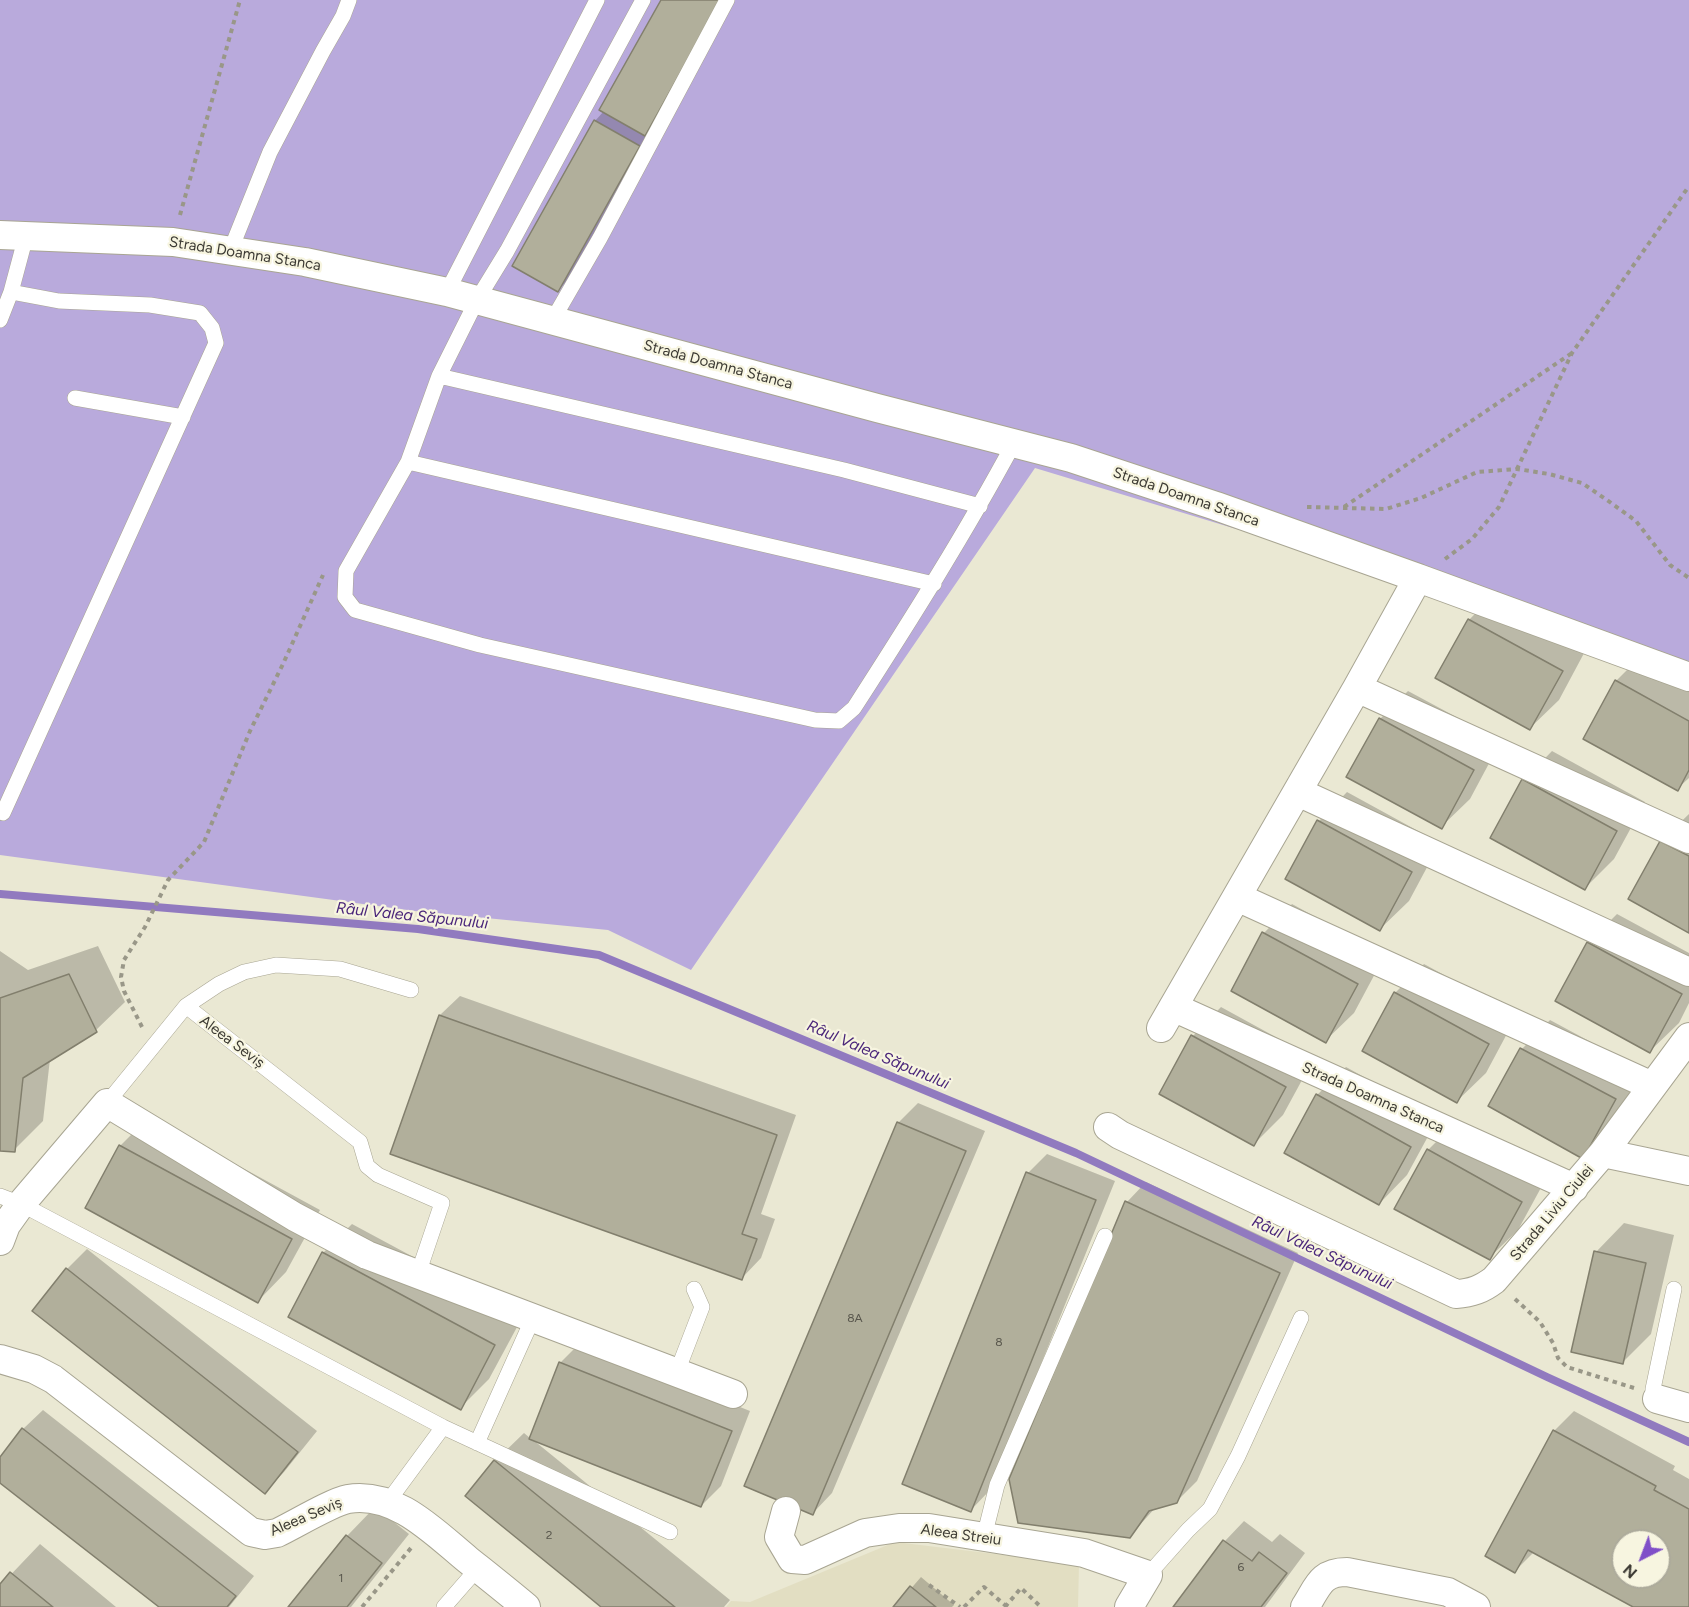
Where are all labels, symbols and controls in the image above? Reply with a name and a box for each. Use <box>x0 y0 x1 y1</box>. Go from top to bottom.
street label: Strada Doamna Stanca <box>168 233 322 275</box>
street label: Strada Doamna Stanca <box>642 336 794 394</box>
street label: Strada Doamna Stanca <box>1110 463 1262 531</box>
water label: Râul Valea Săpunului <box>335 898 489 934</box>
street label: Aleea Seviș <box>196 1012 268 1072</box>
water label: Râul Valea Săpunului <box>804 1016 952 1094</box>
street label: Strada Doamna Stanca <box>1299 1059 1447 1137</box>
street label: Strada Liviu Ciulei <box>1507 1161 1597 1265</box>
water label: Râul Valea Săpunului <box>1249 1212 1395 1294</box>
house number: 8A <box>847 1311 863 1325</box>
house number: 8 <box>995 1335 1003 1349</box>
street label: Aleea Seviș <box>267 1494 345 1540</box>
street label: Aleea Streiu <box>920 1520 1002 1550</box>
house number: 2 <box>546 1528 552 1542</box>
north arrow <box>1611 1529 1671 1589</box>
house number: 6 <box>1238 1560 1244 1574</box>
text: N <box>1619 1560 1641 1582</box>
house number: 1 <box>339 1571 343 1585</box>

